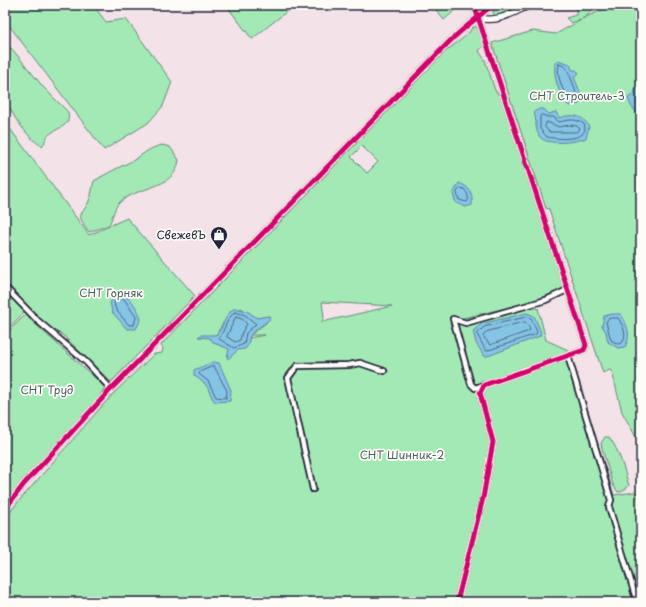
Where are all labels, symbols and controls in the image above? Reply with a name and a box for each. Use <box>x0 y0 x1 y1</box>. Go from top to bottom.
park label: СНТ Строитель-3 <box>529 87 625 104</box>
shop icon: СвежевЪ <box>209 225 229 250</box>
place label: СвежевЪ <box>156 226 206 243</box>
park label: СНТ Горняк <box>79 284 143 301</box>
park label: СНТ Труд <box>20 381 74 398</box>
park label: СНТ Шинник-2 <box>360 446 445 463</box>

